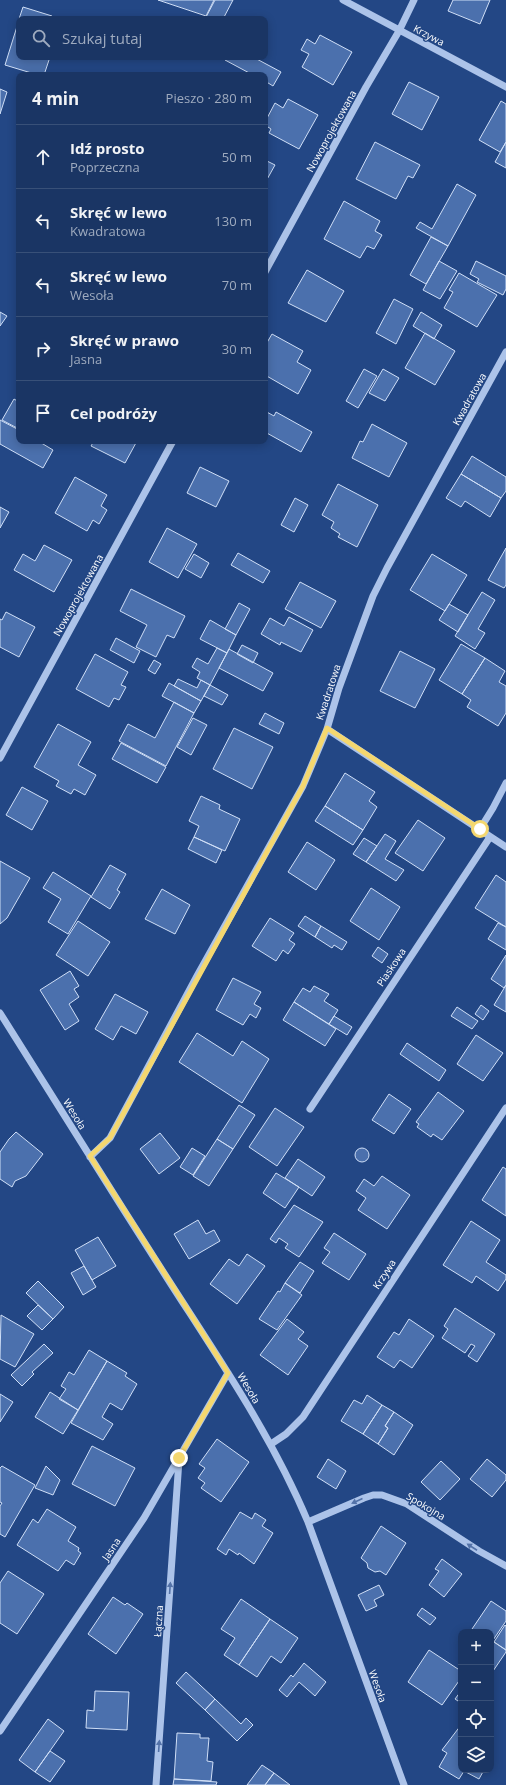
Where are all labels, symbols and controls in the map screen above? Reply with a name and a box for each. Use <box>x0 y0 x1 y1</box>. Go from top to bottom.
search box <box>16 16 268 60</box>
street label: Krzywa <box>411 21 447 49</box>
icon: search <box>30 27 52 49</box>
text: Szukaj tutaj <box>62 28 142 48</box>
text: 4 min <box>32 87 79 110</box>
street label: Nowoprojektowana <box>303 88 359 174</box>
text: Pieszo · 280 m <box>166 89 252 107</box>
text: Idź prosto <box>70 138 145 158</box>
icon: ahead <box>32 146 54 168</box>
text: 50 m <box>222 148 252 166</box>
text: Poprzeczna <box>70 158 140 176</box>
text: Skręć w lewo <box>70 202 167 222</box>
icon: left <box>32 210 54 232</box>
text: 130 m <box>214 212 252 230</box>
text: Kwadratowa <box>70 222 146 240</box>
text: Skręć w lewo <box>70 266 167 286</box>
icon: left <box>32 274 54 296</box>
text: 70 m <box>222 276 252 294</box>
text: Wesoła <box>70 286 114 304</box>
text: Skręć w prawo <box>70 330 179 350</box>
icon: right <box>32 338 54 360</box>
text: 30 m <box>222 340 252 358</box>
text: Jasna <box>70 350 102 368</box>
street label: Kwadratowa <box>449 370 489 428</box>
icon: arrive <box>32 402 54 424</box>
text: Cel podróży <box>70 403 157 423</box>
street label: Nowoprojektowana <box>50 552 106 638</box>
street label: Kwadratowa <box>312 662 344 722</box>
route start <box>471 820 489 838</box>
street label: Piaskowa <box>373 945 409 989</box>
street label: Wesoła <box>60 1096 90 1132</box>
street label: Krzywa <box>369 1256 399 1292</box>
street label: Wesoła <box>234 1370 264 1406</box>
route end <box>170 1449 188 1467</box>
street label: Spokojna <box>404 1489 448 1523</box>
one-way arrow <box>351 1498 363 1504</box>
street label: Jasna <box>98 1535 124 1564</box>
one-way arrow <box>467 1543 477 1551</box>
one-way arrow <box>166 1582 173 1595</box>
street label: Łączna <box>150 1605 166 1637</box>
map controls <box>458 1629 494 1773</box>
button: + <box>458 1629 494 1665</box>
button: − <box>458 1665 494 1701</box>
street label: Wesoła <box>366 1668 390 1704</box>
button: locate <box>458 1701 494 1737</box>
button: layers <box>458 1737 494 1773</box>
one-way arrow <box>155 1740 162 1752</box>

